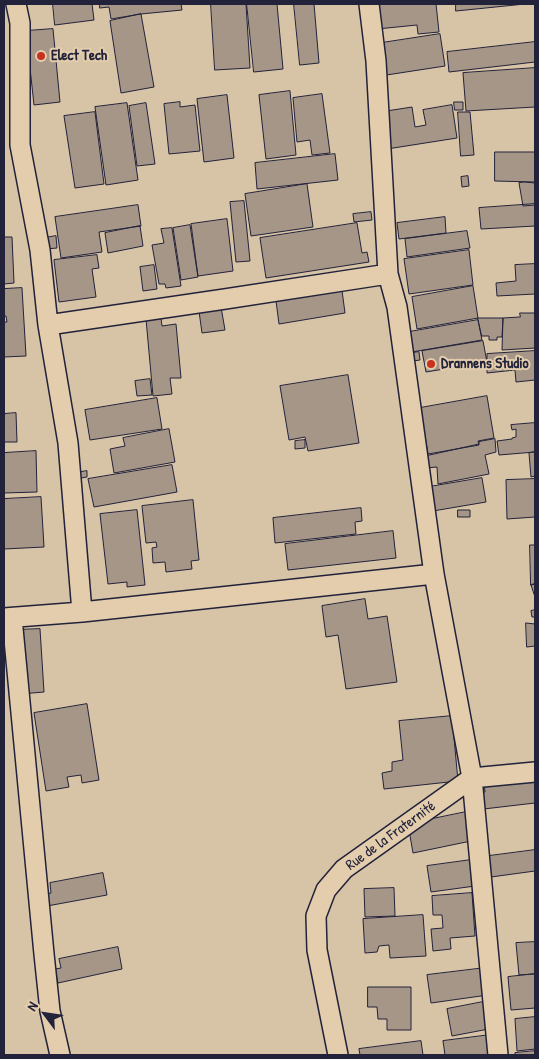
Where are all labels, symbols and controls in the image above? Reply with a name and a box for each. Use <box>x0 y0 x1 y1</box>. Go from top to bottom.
place label: Elect Tech <box>51 47 107 65</box>
marker: Elect Tech <box>35 50 47 62</box>
place label: Drannens Studio <box>441 355 529 373</box>
marker: Drannens Studio <box>425 358 437 370</box>
street label: Rue de la Fraternité <box>343 797 439 875</box>
north arrow <box>20 989 70 1039</box>
text: N <box>22 998 42 1014</box>

